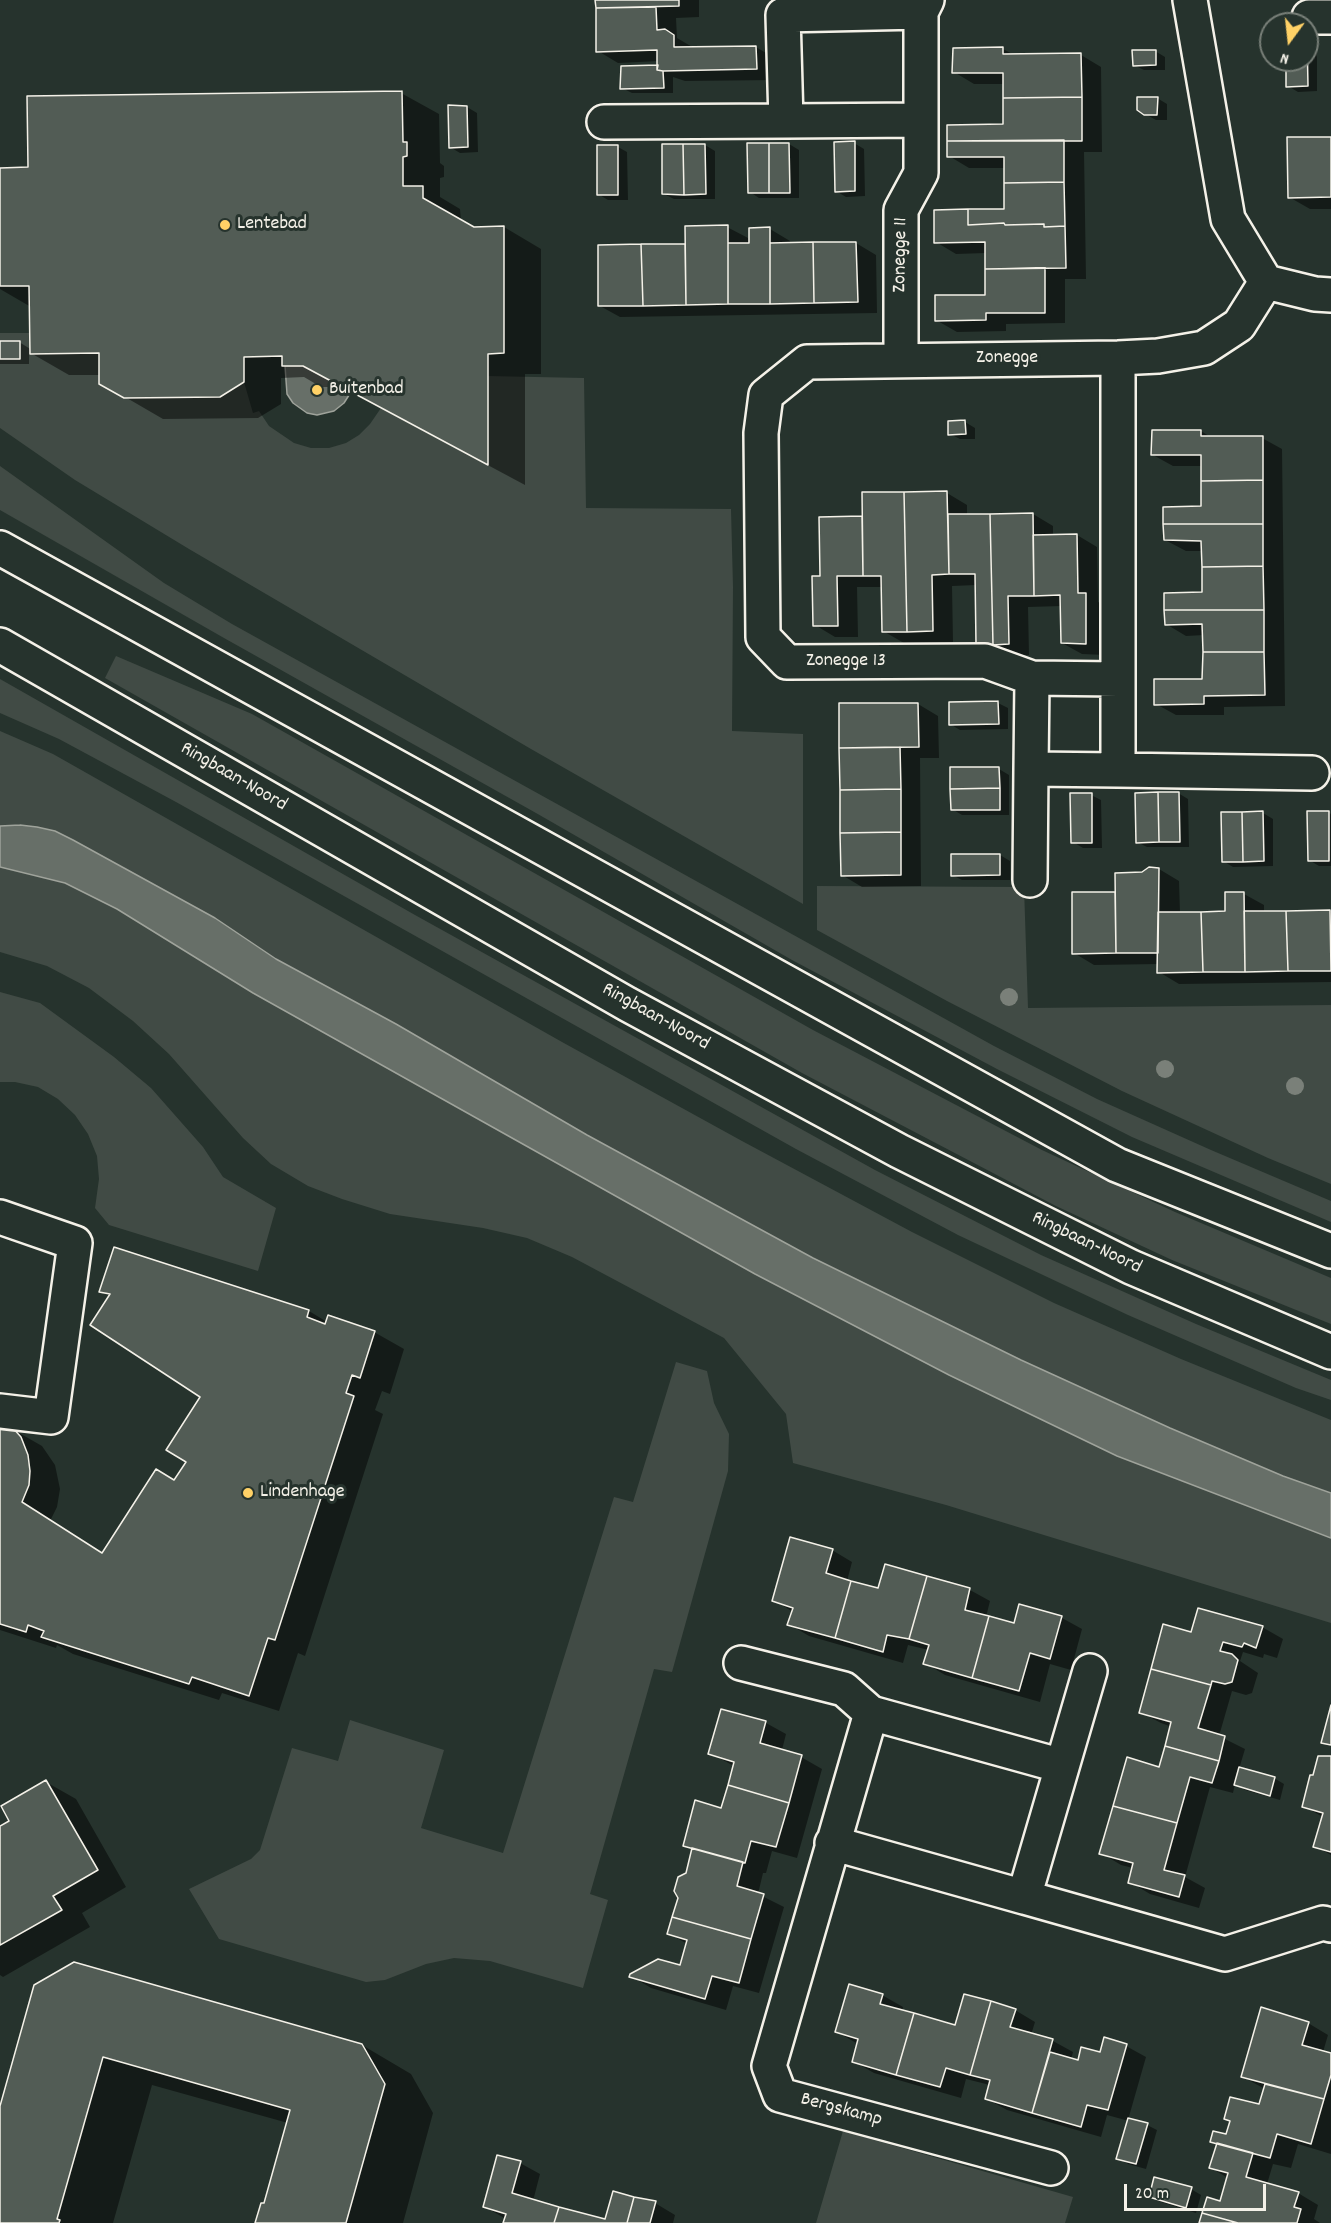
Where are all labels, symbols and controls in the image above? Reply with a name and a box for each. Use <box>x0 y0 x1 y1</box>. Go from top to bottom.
north arrow <box>1259 12 1319 72</box>
text: N <box>1278 46 1292 70</box>
place label: Lentebad <box>237 213 307 237</box>
street label: Zonegge 11 <box>889 217 915 293</box>
marker: Lentebad <box>218 218 232 232</box>
street label: Zonegge <box>976 347 1038 371</box>
place label: Buitenbad <box>329 378 404 402</box>
marker: Buitenbad <box>310 383 324 397</box>
street label: Zonegge 13 <box>806 650 886 674</box>
street label: Ringbaan-Noord <box>175 738 291 818</box>
street label: Ringbaan-Noord <box>597 979 713 1057</box>
street label: Ringbaan-Noord <box>1027 1207 1145 1281</box>
place label: Lindenhage <box>260 1481 345 1505</box>
marker: Lindenhage <box>241 1486 255 1500</box>
street label: Bergskamp <box>798 2089 884 2133</box>
scale bar <box>1127 2172 1270 2210</box>
text: 20 m <box>1135 2182 1169 2207</box>

